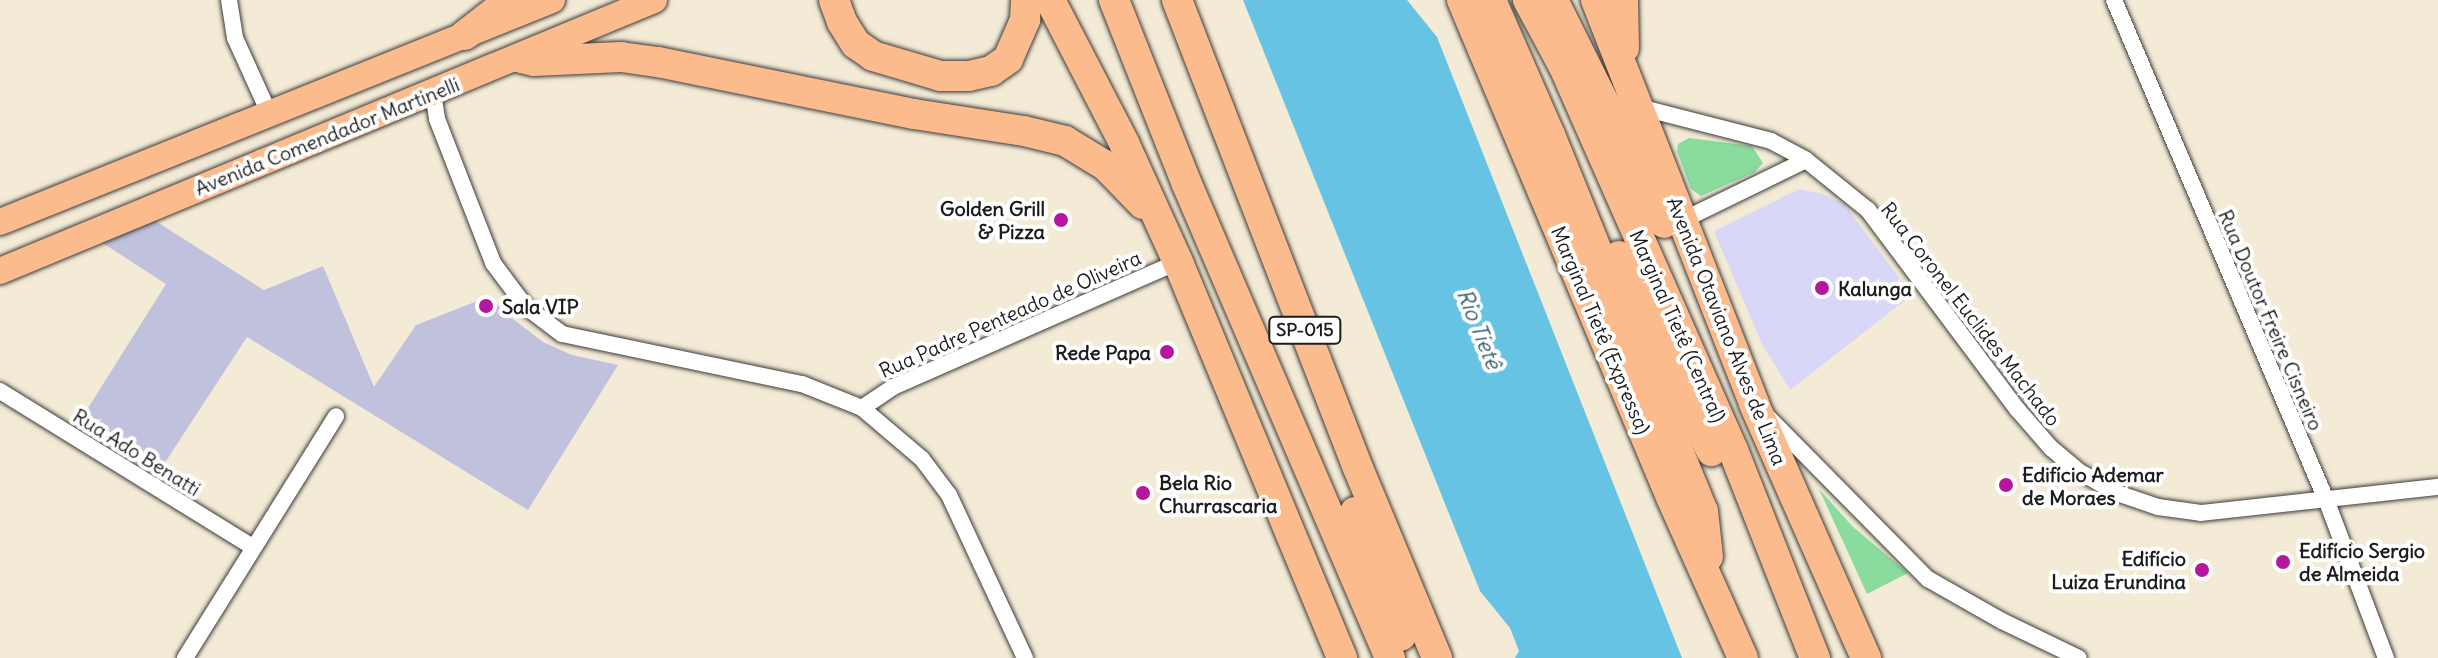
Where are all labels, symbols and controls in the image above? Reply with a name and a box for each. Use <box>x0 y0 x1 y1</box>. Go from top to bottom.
street label: Avenida Comendador Martinelli <box>191 72 463 200</box>
street label: Avenida Otaviano Alves de Lima <box>1662 193 1792 469</box>
place label: Golden Grill & Pizza <box>940 196 1045 243</box>
street label: Rua Coronel Euclides Machado <box>1876 197 2066 431</box>
street label: Rua Doutor Freire Cisneiro <box>2214 206 2328 434</box>
marker: Golden Grill & Pizza <box>1052 211 1070 229</box>
street label: Marginal Tietê (Expressa) <box>1546 222 1656 438</box>
street label: Marginal Tietê (Central) <box>1625 226 1731 426</box>
street label: Rua Padre Penteado de Oliveira <box>875 245 1145 383</box>
place label: Kalunga <box>1838 276 1912 300</box>
marker: Kalunga <box>1813 279 1831 297</box>
water label: Rio Tietê <box>1451 285 1507 373</box>
place label: Sala VIP <box>502 294 578 318</box>
marker: Sala VIP <box>477 297 495 315</box>
road number: SP-015 <box>1267 316 1343 344</box>
place label: Rede Papa <box>1055 340 1151 364</box>
marker: Rede Papa <box>1158 343 1176 361</box>
street label: Rua Ado Benatti <box>69 403 205 501</box>
place label: Edifício Ademar de Moraes <box>2022 462 2164 509</box>
place label: Bela Rio Churrascaria <box>1159 470 1277 517</box>
marker: Edifício Ademar de Moraes <box>1997 476 2015 494</box>
marker: Bela Rio Churrascaria <box>1134 484 1152 502</box>
place label: Edifício Sergio de Almeida <box>2299 538 2425 585</box>
place label: Edifício Luiza Erundina <box>2051 546 2186 593</box>
marker: Edifício Sergio de Almeida <box>2274 553 2292 571</box>
marker: Edifício Luiza Erundina <box>2193 561 2211 579</box>

